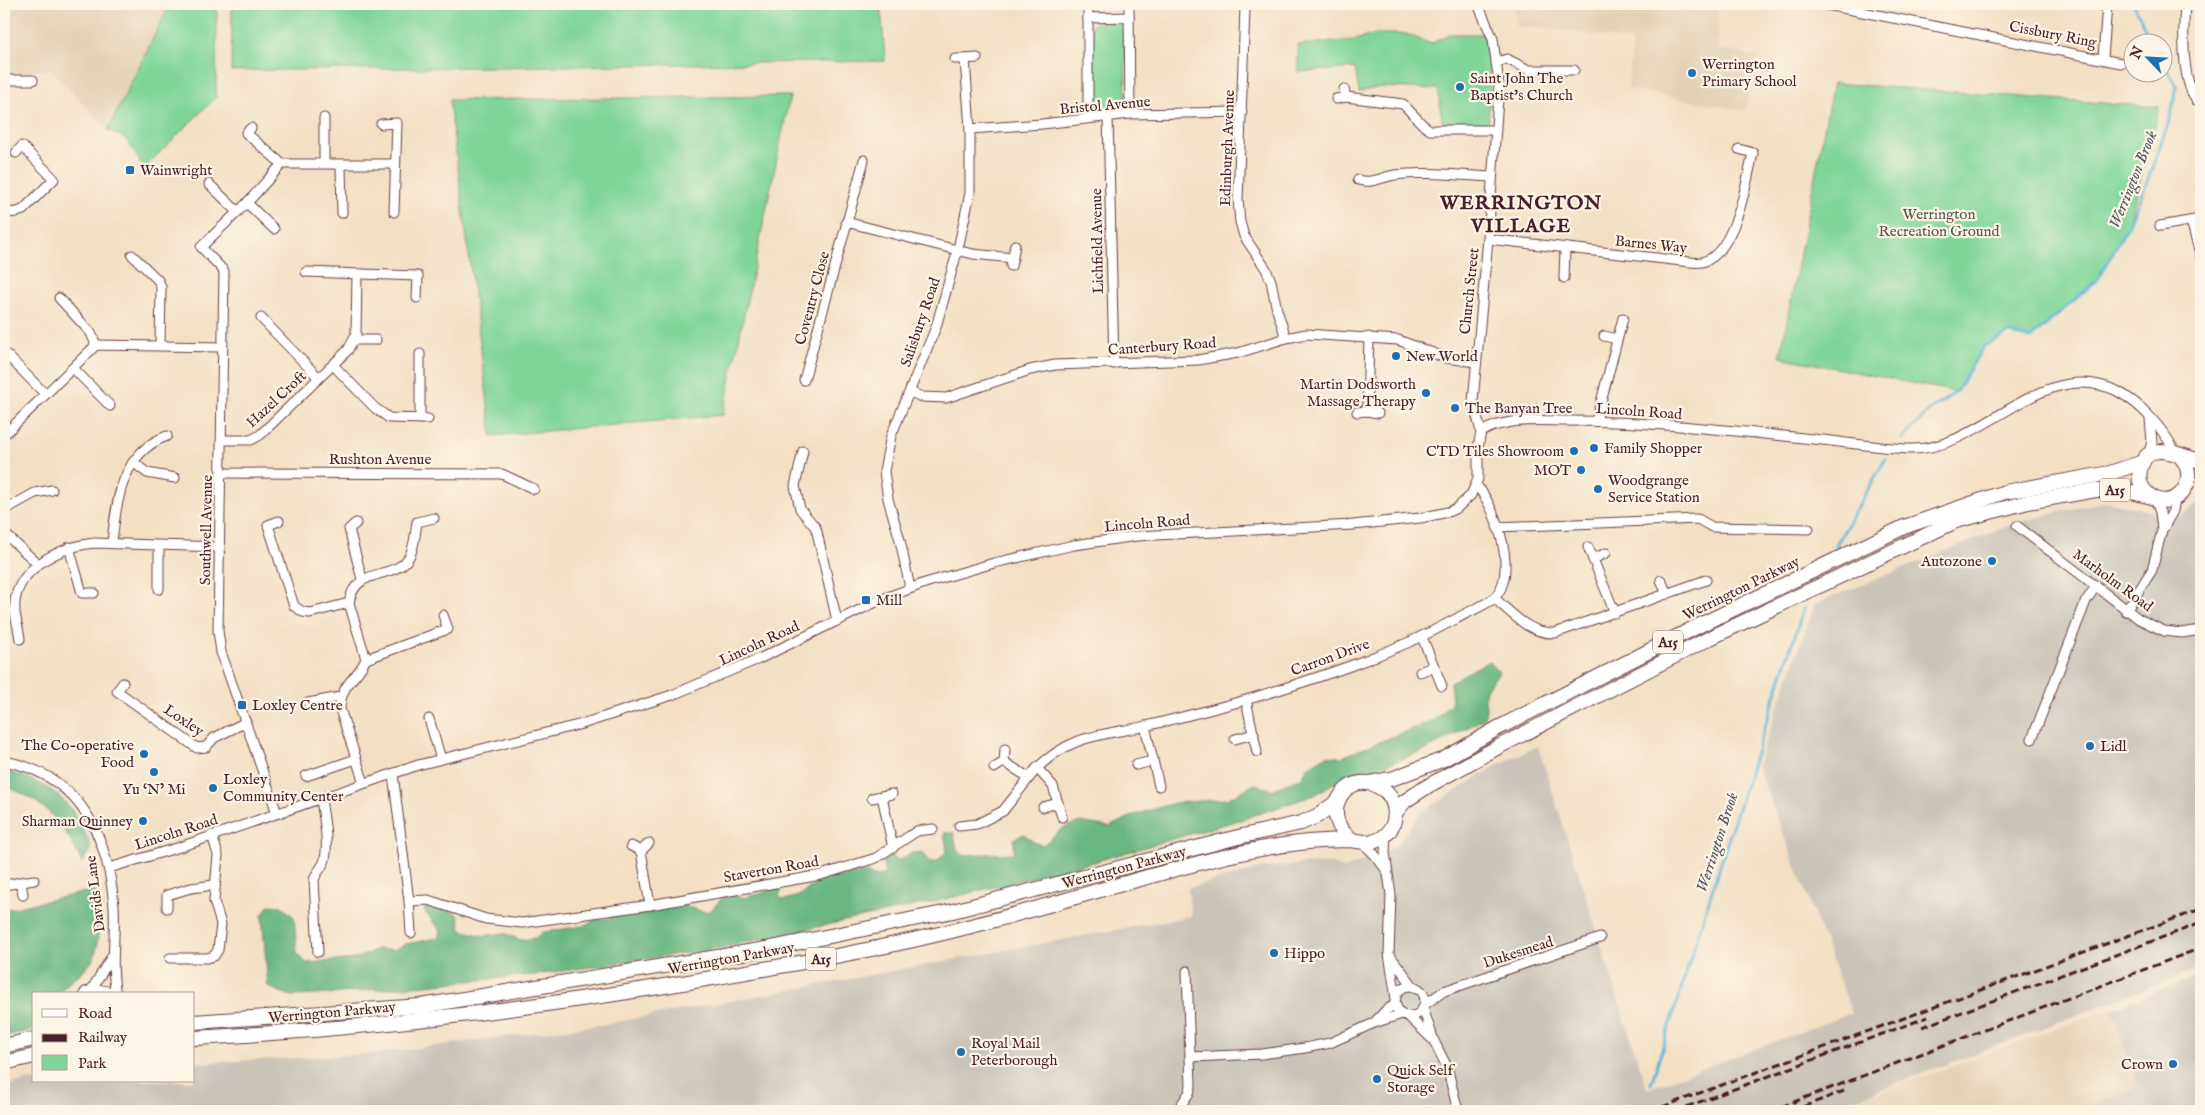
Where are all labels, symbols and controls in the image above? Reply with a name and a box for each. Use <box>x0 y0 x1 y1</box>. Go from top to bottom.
street label: Cissbury Ring <box>2008 17 2099 52</box>
north arrow <box>2122 32 2172 82</box>
text: N <box>2126 44 2148 63</box>
place label: Werrington Primary School <box>1702 55 1798 91</box>
marker: Werrington Primary School <box>1686 67 1698 79</box>
place label: Saint John The Baptist's Church <box>1470 69 1573 105</box>
marker: Saint John The Baptist's Church <box>1454 81 1466 93</box>
street label: Edinburgh Avenue <box>1216 89 1239 207</box>
street label: Bristol Avenue <box>1059 92 1151 119</box>
water label: Werrington Brook <box>2105 128 2163 231</box>
place label: Wainwright <box>140 161 212 180</box>
marker: Wainwright <box>124 164 136 176</box>
street label: Lichfield Avenue <box>1087 188 1108 294</box>
district label: WERRINGTON VILLAGE <box>1439 191 1602 239</box>
park label: Werrington Recreation Ground <box>1878 205 2001 241</box>
street label: Barnes Way <box>1614 231 1689 258</box>
street label: Church Street <box>1456 247 1483 335</box>
street label: Coventry Close <box>791 249 834 347</box>
street label: Salisbury Road <box>896 274 945 369</box>
street label: Canterbury Road <box>1107 333 1218 360</box>
place label: New World <box>1406 347 1479 366</box>
marker: New World <box>1390 350 1402 362</box>
street label: Hazel Croft <box>242 367 310 432</box>
place label: Martin Dodsworth Massage Therapy <box>1300 375 1417 411</box>
marker: Martin Dodsworth Massage Therapy <box>1420 387 1432 399</box>
place label: The Banyan Tree <box>1465 399 1573 418</box>
street label: Lincoln Road <box>1595 399 1684 424</box>
marker: The Banyan Tree <box>1449 402 1461 414</box>
place label: Family Shopper <box>1604 439 1703 458</box>
place label: CTD Tiles Showroom <box>1426 442 1564 461</box>
marker: Family Shopper <box>1588 442 1600 454</box>
marker: CTD Tiles Showroom <box>1568 445 1580 457</box>
street label: Rushton Avenue <box>329 450 431 469</box>
place label: MOT <box>1534 461 1571 480</box>
marker: MOT <box>1575 464 1587 476</box>
place label: Woodgrange Service Station <box>1608 471 1700 507</box>
street label: Southwell Avenue <box>196 475 217 585</box>
road number: A15 <box>2100 478 2130 502</box>
marker: Woodgrange Service Station <box>1592 483 1604 495</box>
street label: Lincoln Road <box>1103 510 1192 537</box>
street label: Marholm Road <box>2069 545 2157 617</box>
street label: Werrington Parkway <box>1680 552 1803 625</box>
place label: Autozone <box>1920 552 1982 571</box>
marker: Autozone <box>1986 555 1998 567</box>
place label: Mill <box>876 591 903 610</box>
marker: Mill <box>860 594 872 606</box>
street label: Lincoln Road <box>716 616 803 670</box>
road number: A15 <box>1653 630 1683 654</box>
street label: Carron Drive <box>1288 634 1372 680</box>
place label: Loxley Centre <box>252 696 343 715</box>
marker: Loxley Centre <box>236 699 248 711</box>
street label: Loxley <box>160 700 208 741</box>
place label: The Co-operative Food <box>22 736 135 772</box>
place label: Lidl <box>2100 737 2128 756</box>
marker: Lidl <box>2084 740 2096 752</box>
marker: The Co-operative Food <box>138 748 150 760</box>
marker: Yu ‘N’ Mi <box>148 766 160 778</box>
place label: Loxley Community Center <box>223 770 344 806</box>
place label: Yu ‘N’ Mi <box>122 780 186 799</box>
marker: Loxley Community Center <box>207 782 219 794</box>
water label: Werrington Brook <box>1692 790 1744 895</box>
street label: Lincoln Road <box>132 810 221 855</box>
place label: Sharman Quinney <box>22 812 134 831</box>
marker: Sharman Quinney <box>137 815 149 827</box>
street label: Werrington Parkway <box>1060 842 1189 893</box>
street label: Staverton Road <box>722 852 821 887</box>
street label: Davids Lane <box>81 854 110 934</box>
street label: Dukesmead <box>1481 932 1557 973</box>
street label: Werrington Parkway <box>666 938 796 979</box>
place label: Hippo <box>1284 944 1325 963</box>
marker: Hippo <box>1268 947 1280 959</box>
road number: A15 <box>806 948 836 971</box>
legend <box>32 992 195 1082</box>
street label: Werrington Parkway <box>267 997 397 1028</box>
text: Road <box>78 1004 113 1023</box>
text: Railway <box>78 1028 128 1047</box>
place label: Royal Mail Peterborough <box>971 1034 1057 1070</box>
marker: Royal Mail Peterborough <box>955 1046 967 1058</box>
text: Park <box>78 1054 108 1073</box>
place label: Crown <box>2121 1055 2163 1074</box>
marker: Crown <box>2167 1058 2179 1070</box>
place label: Quick Self Storage <box>1387 1061 1455 1097</box>
marker: Quick Self Storage <box>1371 1073 1383 1085</box>

